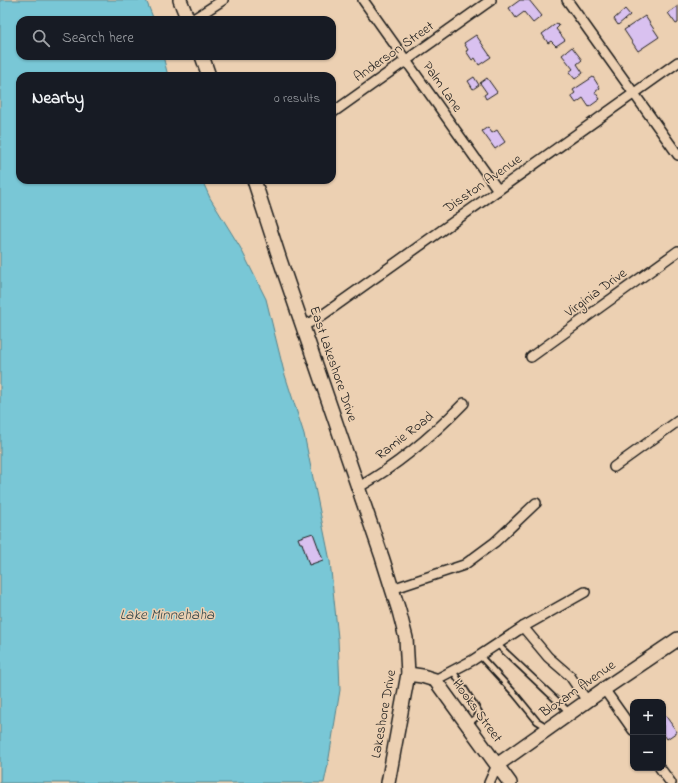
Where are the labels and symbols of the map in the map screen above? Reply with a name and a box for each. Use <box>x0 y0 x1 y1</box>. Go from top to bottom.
street label: Anderson Street <box>349 16 439 88</box>
street label: Palm Lane <box>417 57 467 117</box>
street label: Disston Avenue <box>439 149 527 219</box>
street label: Virginia Drive <box>560 263 633 324</box>
street label: East Lakeshore Drive <box>303 303 363 425</box>
street label: Ramie Road <box>371 406 439 465</box>
water label: Lake Minnehaha <box>120 604 215 626</box>
street label: Bloxam Avenue <box>535 655 621 723</box>
street label: Lakeshore Drive <box>366 667 402 760</box>
street label: Hooks Street <box>447 675 508 747</box>

